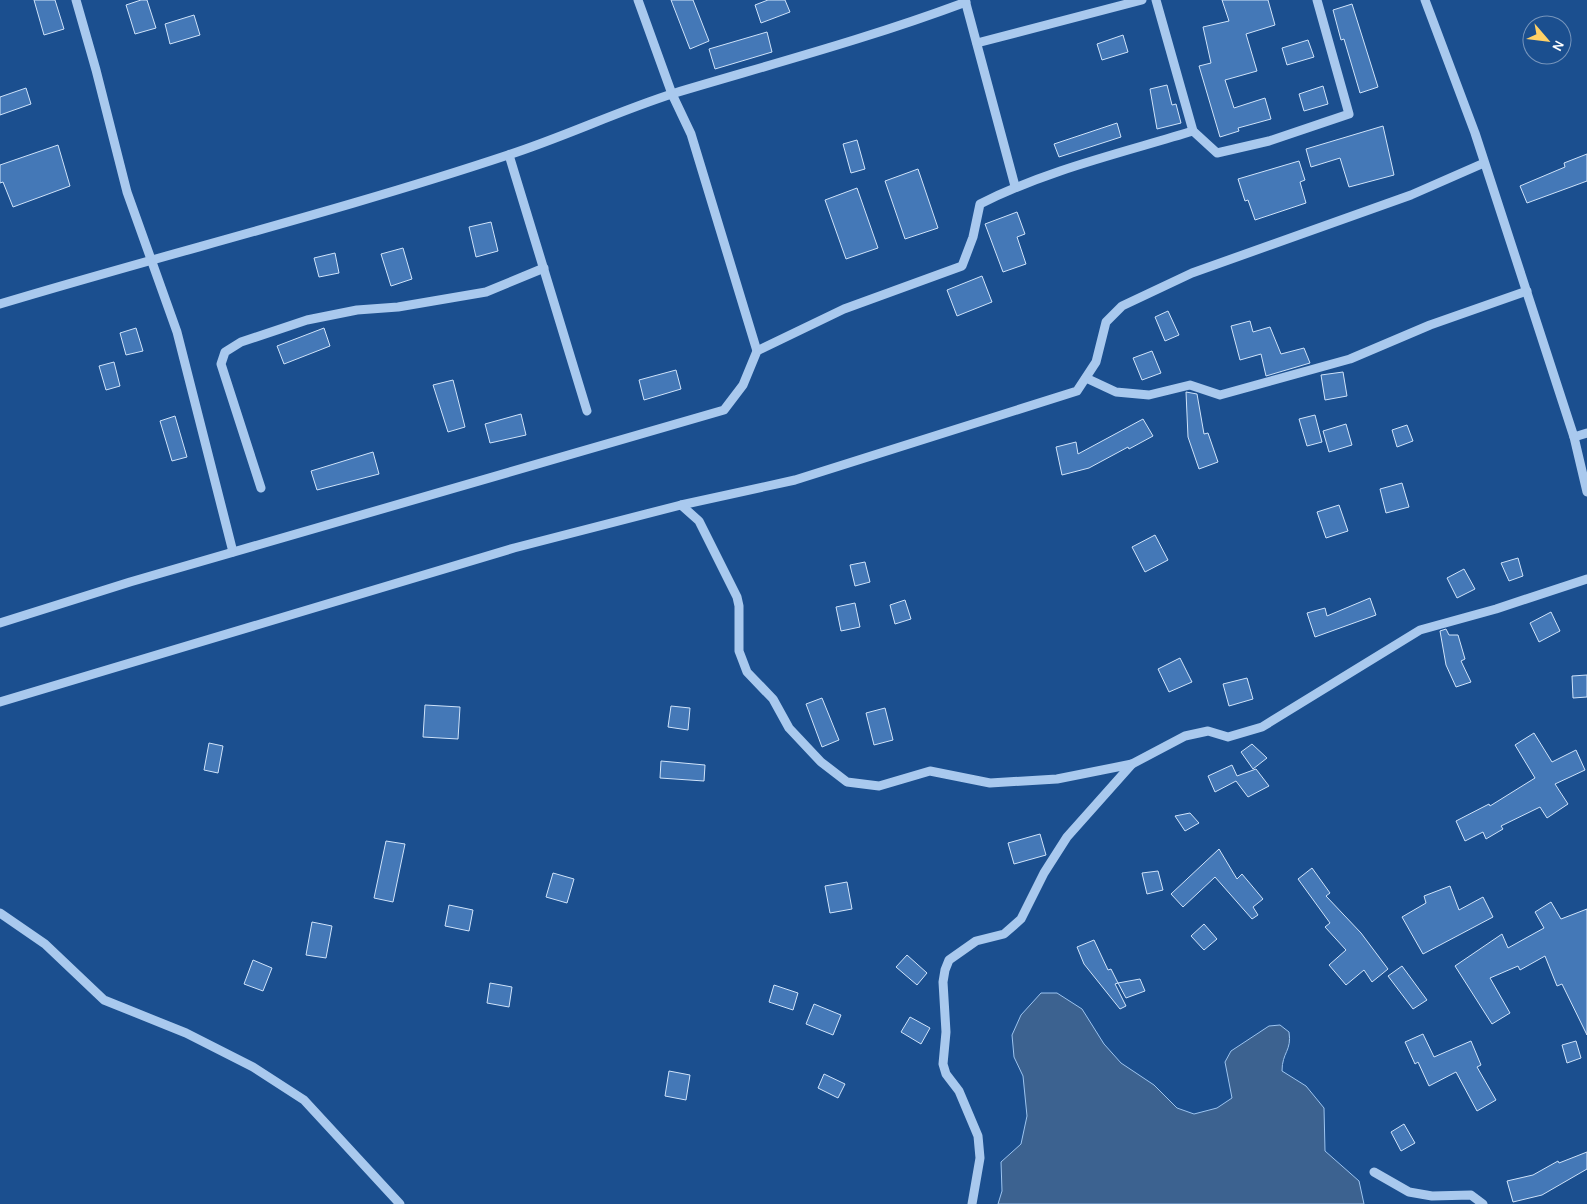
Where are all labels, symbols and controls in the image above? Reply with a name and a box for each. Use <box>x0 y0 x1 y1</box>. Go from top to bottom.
north arrow <box>1522 15 1572 65</box>
text: N <box>1548 37 1568 54</box>

